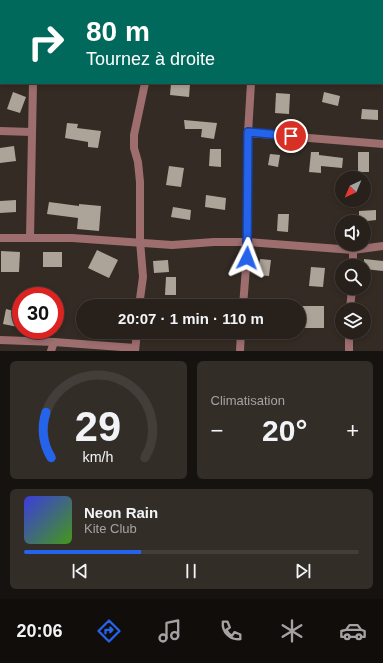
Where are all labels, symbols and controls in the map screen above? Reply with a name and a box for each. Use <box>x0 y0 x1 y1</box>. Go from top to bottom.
icon: right <box>20 16 72 68</box>
text: 80 m <box>86 16 150 47</box>
text: Tournez à droite <box>86 49 215 69</box>
pin <box>274 119 308 153</box>
icon: arrive <box>280 125 302 147</box>
north arrow <box>335 171 371 207</box>
map controls <box>335 171 371 339</box>
button: sound <box>335 215 371 251</box>
position arrow <box>226 237 268 279</box>
button: search <box>335 259 371 295</box>
speed limit sign: 30 <box>12 287 64 339</box>
button: layers <box>335 303 371 339</box>
text: 20:07 · 1 min · 110 m <box>118 310 264 327</box>
text: Climatisation <box>211 393 285 408</box>
text: 29 <box>75 403 121 450</box>
text: 20° <box>262 414 307 447</box>
text: − <box>211 418 223 443</box>
text: + <box>346 418 359 443</box>
text: km/h <box>83 449 114 465</box>
text: Neon Rain <box>84 504 158 521</box>
text: Kite Club <box>84 521 137 536</box>
icon: previous <box>69 560 91 582</box>
icon: pause <box>180 560 202 582</box>
icon: next <box>292 560 314 582</box>
icon: directions <box>95 617 123 645</box>
icon: music <box>156 617 184 645</box>
icon: phone <box>217 617 245 645</box>
icon: climate <box>278 617 306 645</box>
icon: car <box>339 617 367 645</box>
text: 20:06 <box>16 621 62 641</box>

